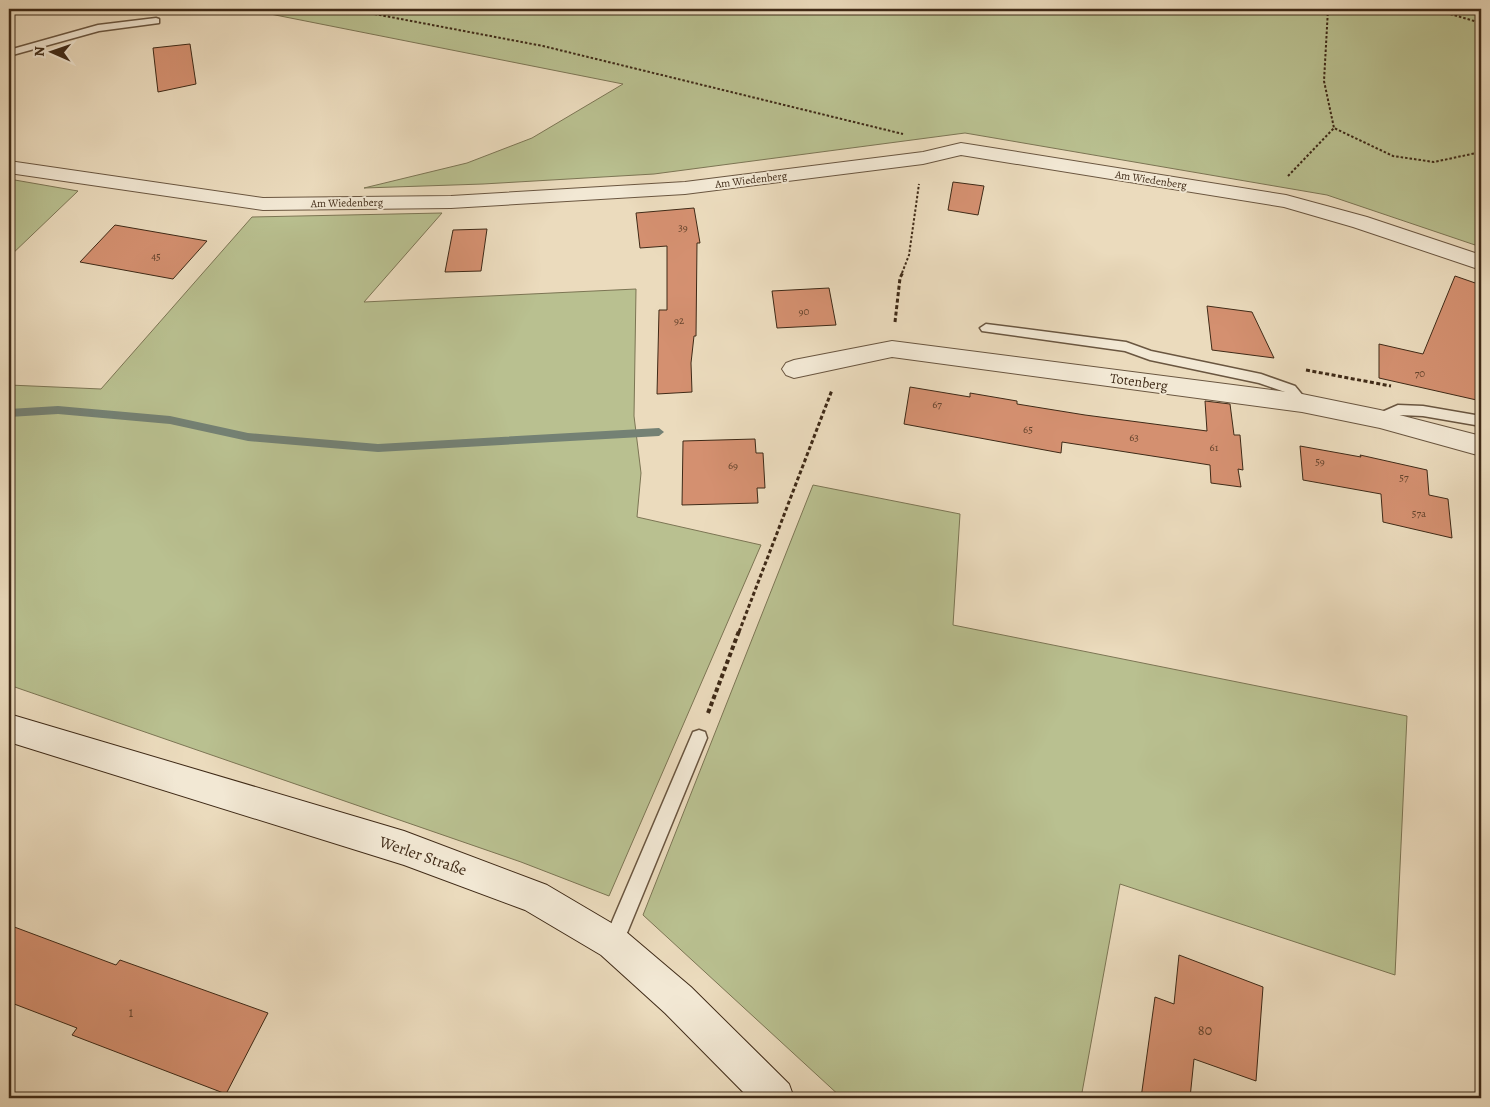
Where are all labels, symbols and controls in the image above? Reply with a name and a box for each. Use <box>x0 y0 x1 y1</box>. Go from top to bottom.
north arrow <box>28 28 78 78</box>
text: N <box>30 46 49 57</box>
street label: Am Wiedenberg <box>1113 167 1188 193</box>
street label: Am Wiedenberg <box>713 168 788 192</box>
street label: Am Wiedenberg <box>310 195 384 211</box>
house number: 39 <box>678 220 688 235</box>
house number: 45 <box>151 249 161 264</box>
house number: 90 <box>799 304 810 319</box>
house number: 92 <box>674 313 684 328</box>
house number: 70 <box>1415 366 1425 381</box>
street label: Totenberg <box>1109 369 1169 395</box>
house number: 67 <box>932 397 942 412</box>
house number: 65 <box>1023 422 1033 437</box>
house number: 63 <box>1129 430 1139 445</box>
house number: 61 <box>1210 440 1219 455</box>
house number: 59 <box>1315 454 1325 469</box>
house number: 69 <box>728 458 738 473</box>
house number: 57 <box>1399 470 1409 485</box>
house number: 57a <box>1412 506 1427 521</box>
street label: Werler Straße <box>375 830 470 881</box>
house number: 1 <box>129 1003 134 1022</box>
house number: 80 <box>1198 1021 1212 1040</box>

